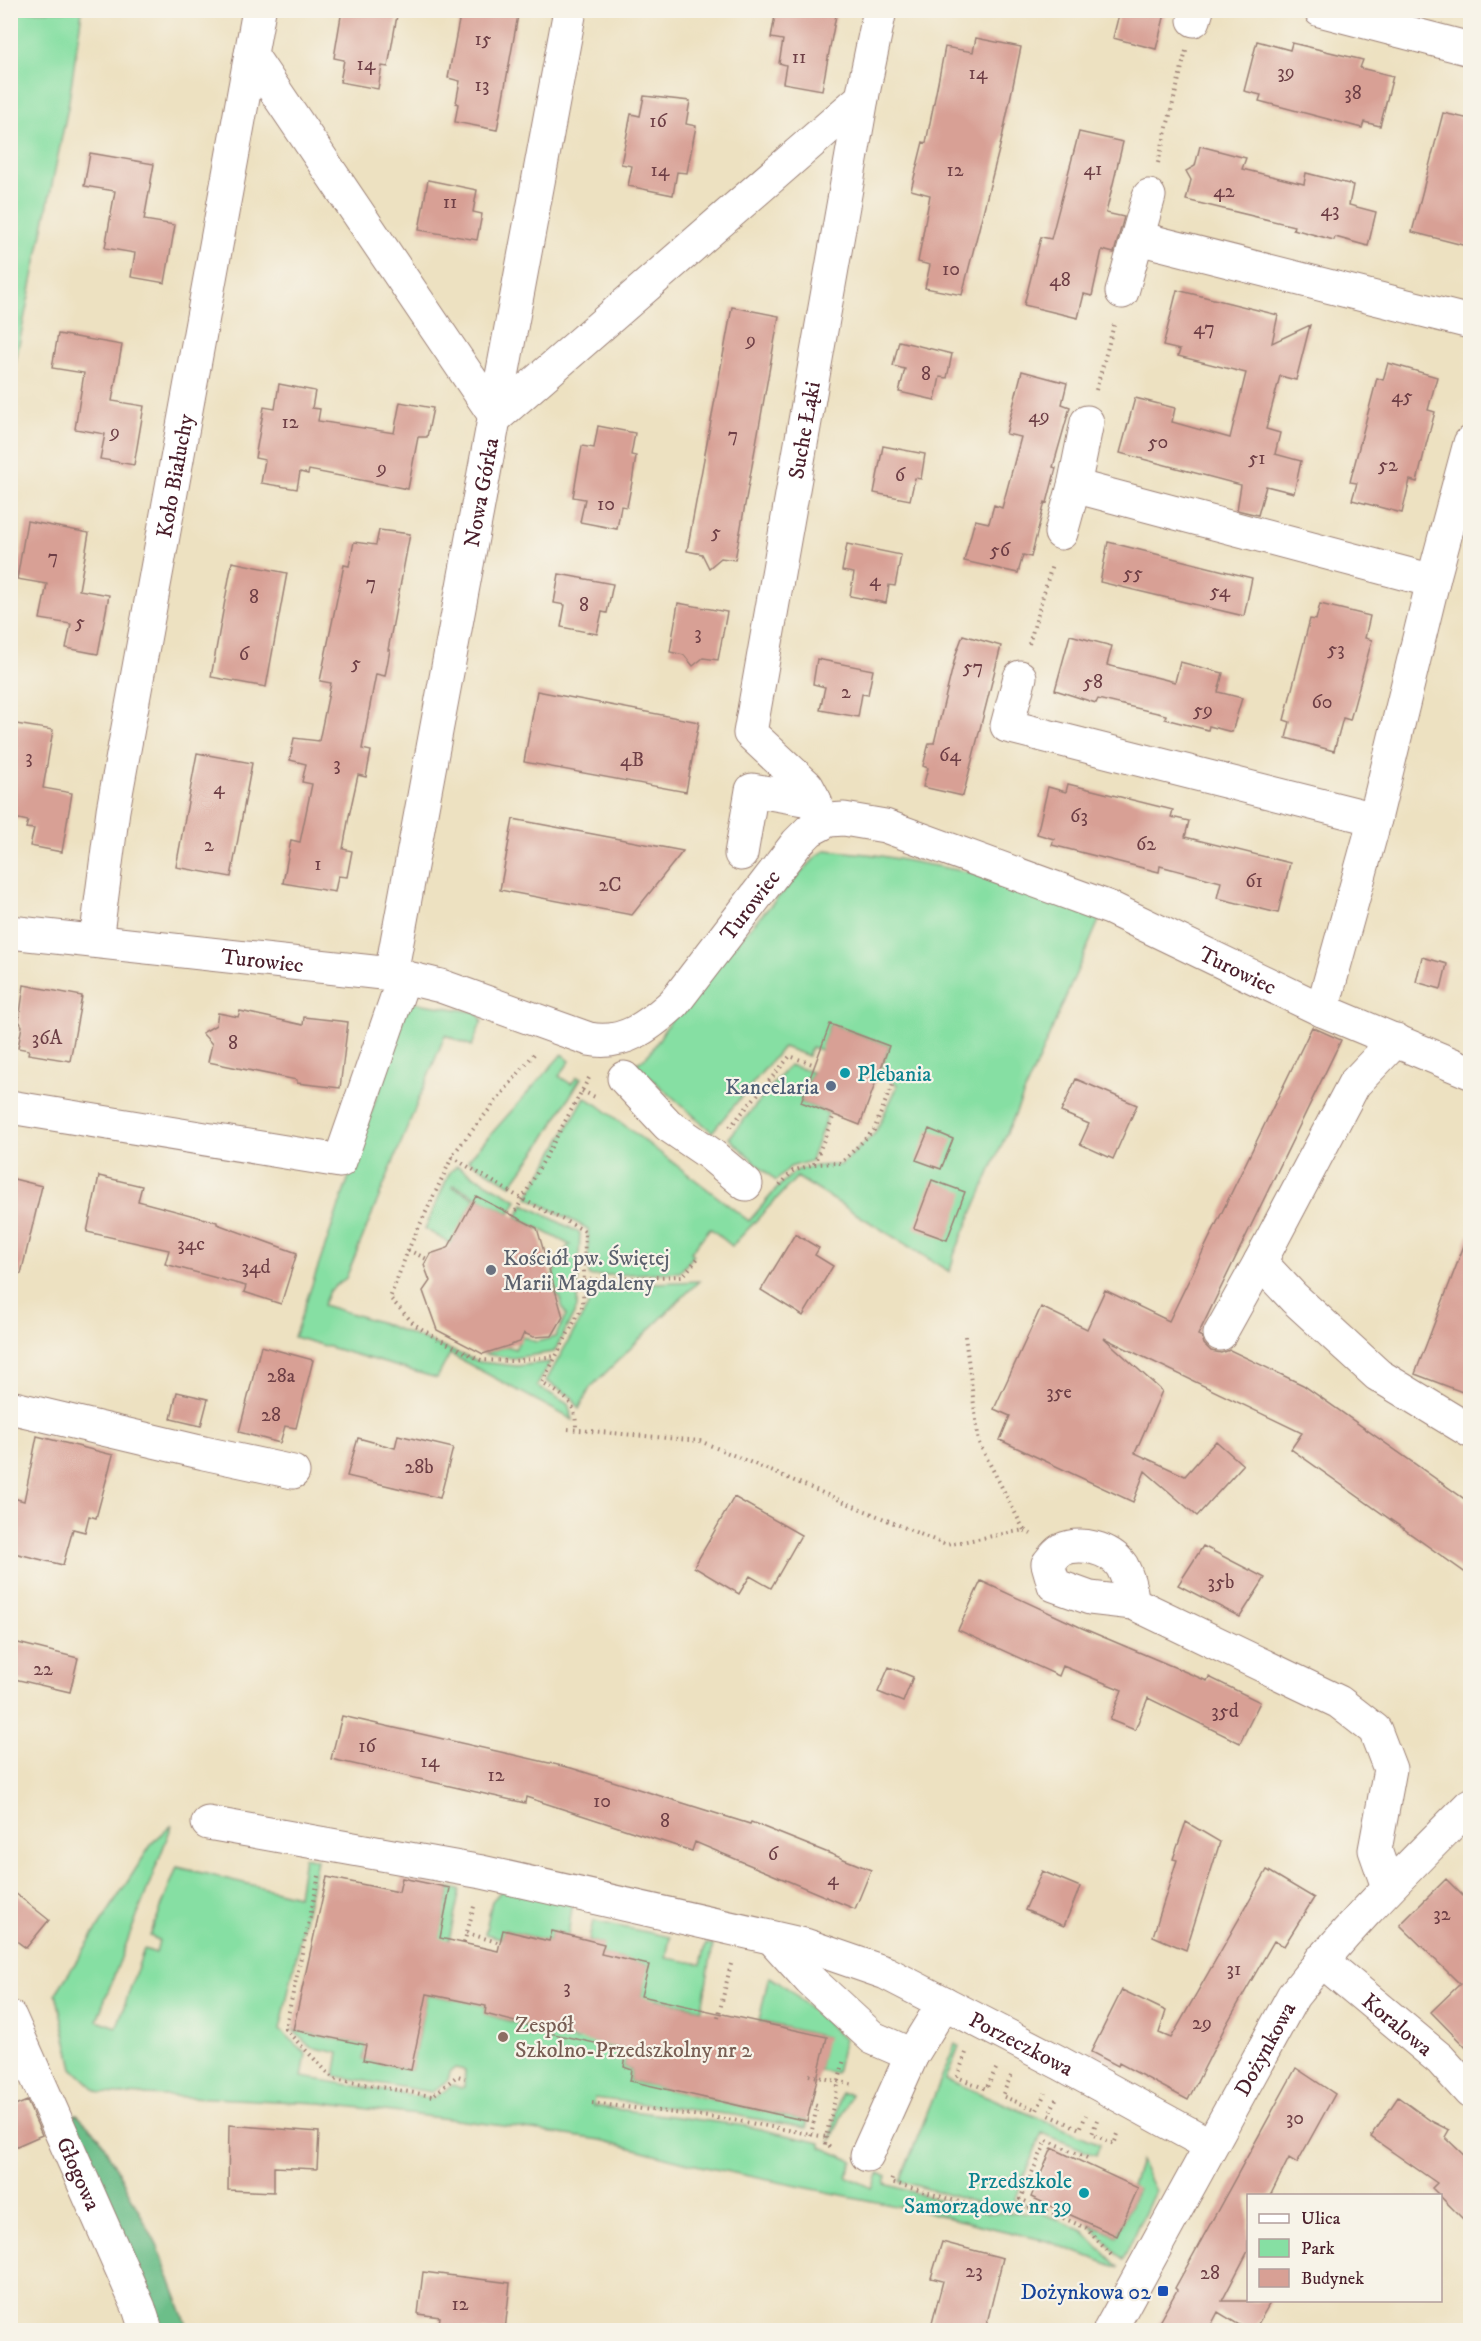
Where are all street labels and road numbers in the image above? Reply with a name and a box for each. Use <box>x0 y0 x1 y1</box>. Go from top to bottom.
street label: Suche Łąki <box>783 379 827 481</box>
street label: Koło Białuchy <box>151 411 200 540</box>
street label: Nowa Górka <box>459 435 505 549</box>
street label: Turowiec <box>715 865 787 947</box>
street label: Turowiec <box>1194 941 1281 1001</box>
street label: Turowiec <box>220 943 305 979</box>
street label: Koralowa <box>1356 1988 1438 2063</box>
street label: Dożynkowa <box>1229 1997 1303 2101</box>
street label: Porzeczkowa <box>964 2006 1078 2083</box>
street label: Głogowa <box>50 2133 106 2215</box>

